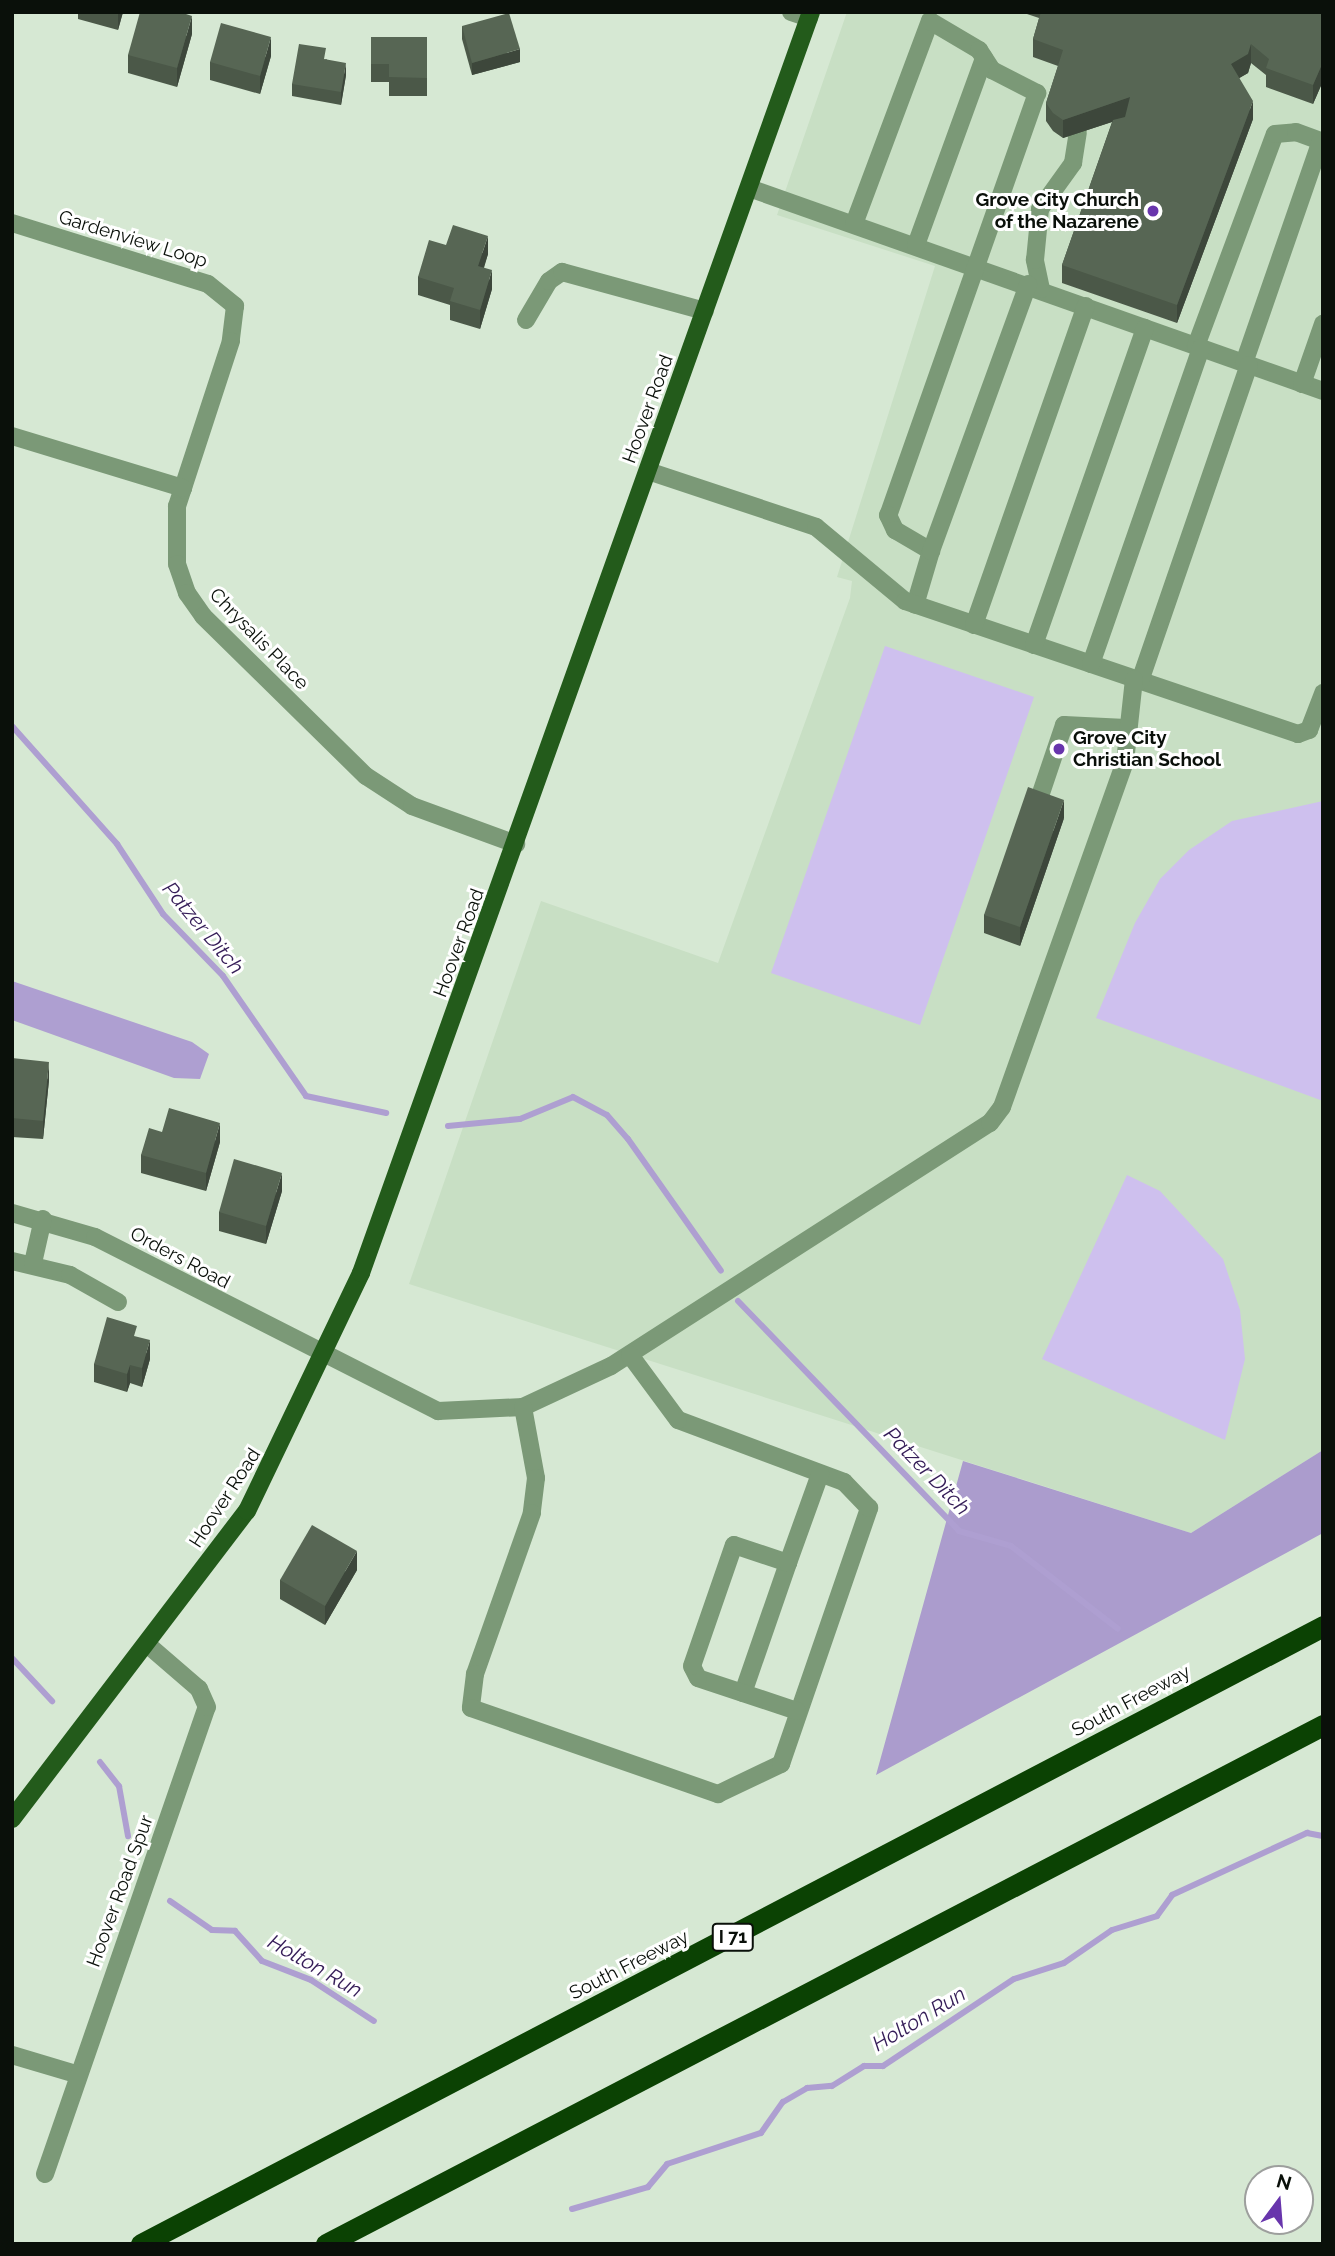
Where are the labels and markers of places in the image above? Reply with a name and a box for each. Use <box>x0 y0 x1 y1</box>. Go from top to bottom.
place label: Grove City Church of the Nazarene <box>975 189 1139 233</box>
marker: Grove City Church of the Nazarene <box>1145 203 1161 219</box>
place label: Grove City Christian School <box>1073 727 1221 771</box>
marker: Grove City Christian School <box>1051 741 1067 757</box>

